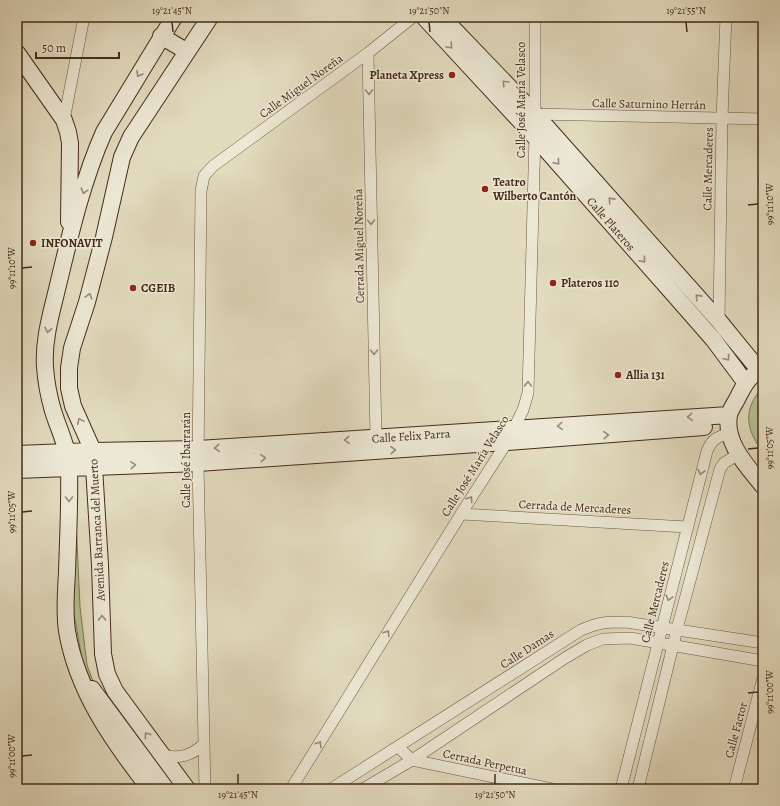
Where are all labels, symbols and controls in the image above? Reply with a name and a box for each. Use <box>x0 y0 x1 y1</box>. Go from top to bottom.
text: 19°21'45"N <box>152 4 192 17</box>
text: 19°21'50"N <box>409 4 449 17</box>
text: 19°21'55"N <box>666 4 706 17</box>
scale bar <box>36 34 119 60</box>
text: 50 m <box>42 40 66 56</box>
one-way arrow <box>446 41 453 48</box>
street label: Calle José María Velasco <box>513 42 529 158</box>
street label: Calle Miguel Noreña <box>256 50 346 122</box>
place label: Planeta Xpress <box>370 67 444 83</box>
one-way arrow <box>136 70 143 77</box>
marker: Planeta Xpress <box>447 70 457 80</box>
one-way arrow <box>502 80 510 88</box>
one-way arrow <box>365 89 373 95</box>
street label: Calle Saturnino Herrán <box>592 95 706 113</box>
street label: Calle Mercaderes <box>699 127 717 211</box>
one-way arrow <box>552 157 560 165</box>
place label: Teatro Wilberto Cantón <box>492 174 576 204</box>
text: 99°11'10"W <box>763 182 776 225</box>
marker: Teatro Wilberto Cantón <box>480 184 490 194</box>
one-way arrow <box>80 187 89 194</box>
street label: Cerrada Miguel Noreña <box>350 188 368 304</box>
street label: Calle Plateros <box>583 194 639 254</box>
one-way arrow <box>609 197 616 205</box>
one-way arrow <box>367 219 375 225</box>
place label: INFONAVIT <box>41 235 103 251</box>
marker: INFONAVIT <box>28 238 38 248</box>
text: 99°11'10"W <box>5 246 18 289</box>
one-way arrow <box>638 255 645 262</box>
place label: Plateros 110 <box>561 275 619 291</box>
marker: Plateros 110 <box>548 278 558 288</box>
place label: CGEIB <box>141 280 176 296</box>
marker: CGEIB <box>128 283 138 293</box>
one-way arrow <box>84 292 93 299</box>
one-way arrow <box>695 294 702 302</box>
one-way arrow <box>44 327 53 334</box>
one-way arrow <box>370 349 378 355</box>
one-way arrow <box>723 354 730 361</box>
place label: Allia 131 <box>625 367 666 383</box>
marker: Allia 131 <box>613 370 623 380</box>
one-way arrow <box>524 381 532 387</box>
street label: Calle José Ibarrarán <box>178 412 194 508</box>
street label: Calle José María Velasco <box>437 412 513 520</box>
one-way arrow <box>687 413 693 422</box>
one-way arrow <box>77 418 85 425</box>
one-way arrow <box>557 421 563 430</box>
street label: Calle Felix Parra <box>371 425 451 447</box>
text: 99°11'05"W <box>763 426 776 469</box>
one-way arrow <box>603 430 609 439</box>
one-way arrow <box>344 435 350 444</box>
one-way arrow <box>214 444 220 452</box>
one-way arrow <box>390 445 396 454</box>
one-way arrow <box>260 454 266 463</box>
street label: Avenida Barranca del Muerto <box>85 459 109 602</box>
one-way arrow <box>130 461 136 470</box>
one-way arrow <box>698 469 706 476</box>
text: 99°11'05"W <box>5 490 18 533</box>
one-way arrow <box>65 496 73 502</box>
one-way arrow <box>465 496 473 503</box>
street label: Cerrada de Mercaderes <box>518 496 632 518</box>
street label: Calle Mercaderes <box>637 559 673 644</box>
one-way arrow <box>665 595 674 602</box>
one-way arrow <box>97 615 106 621</box>
street label: Calle Damas <box>497 626 557 672</box>
one-way arrow <box>383 630 390 637</box>
text: 99°11'00"W <box>763 669 776 714</box>
street label: Calle Factor <box>721 700 751 760</box>
one-way arrow <box>145 732 152 739</box>
text: 99°11'00"W <box>5 733 18 778</box>
one-way arrow <box>315 741 322 748</box>
street label: Cerrada Perpetua <box>442 745 529 779</box>
text: 19°21'45"N <box>218 788 258 801</box>
text: 19°21'50"N <box>475 788 515 801</box>

